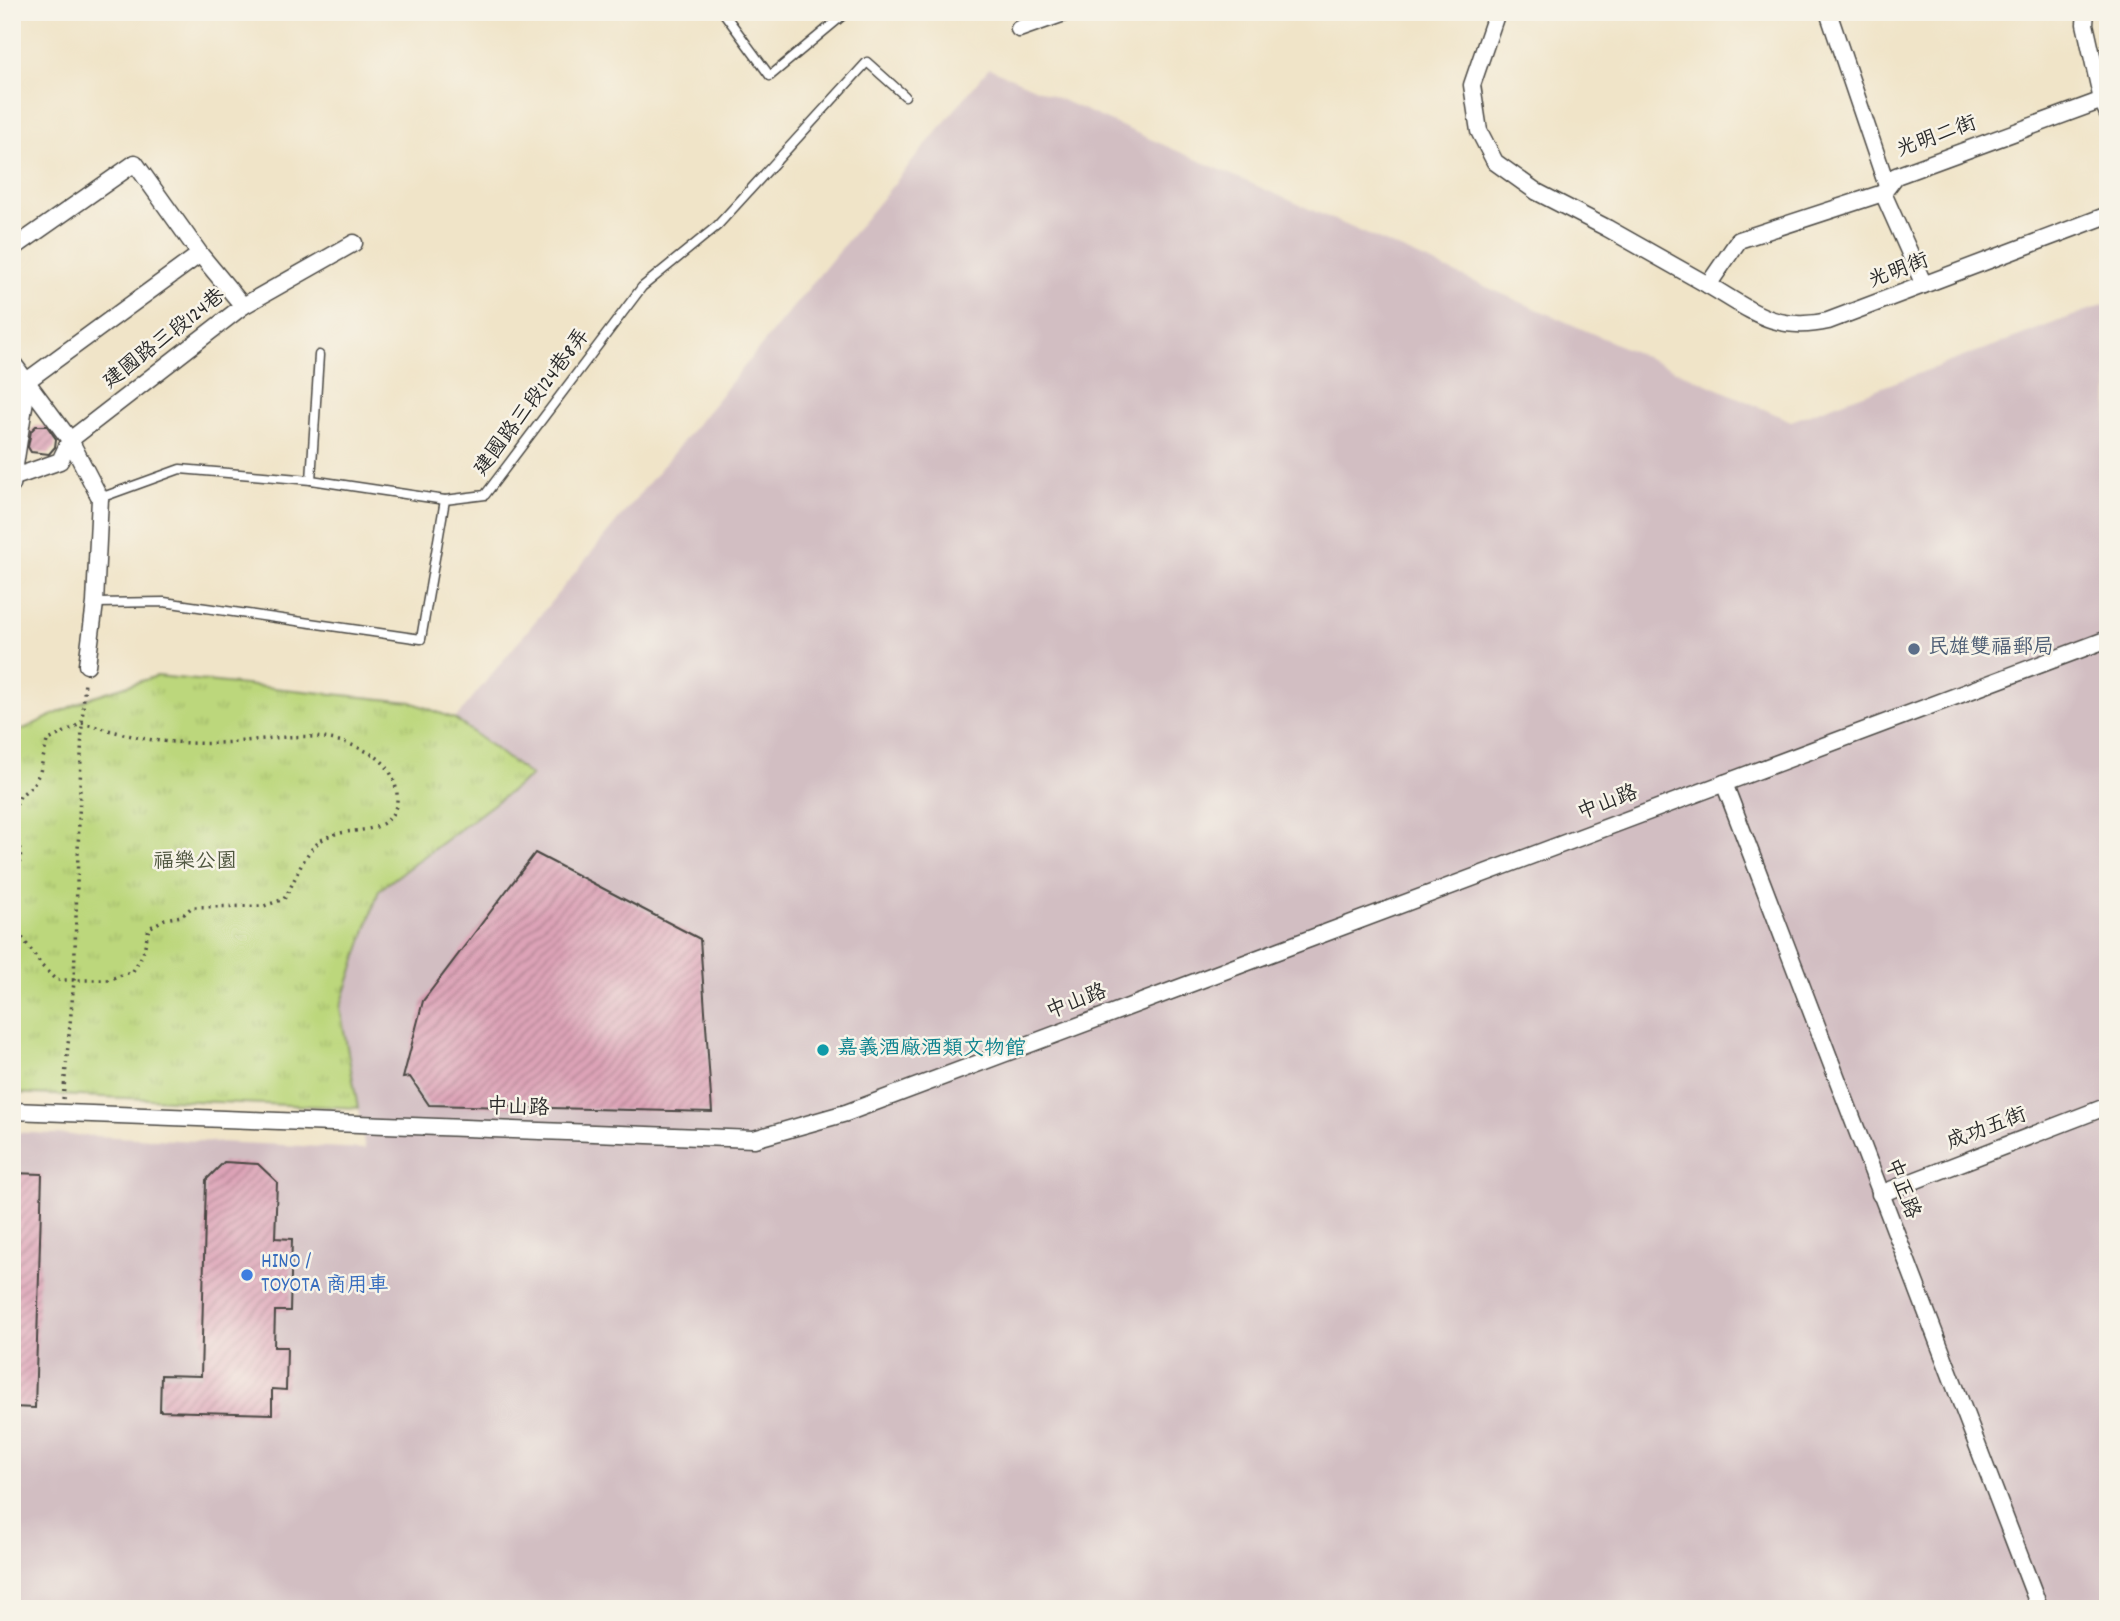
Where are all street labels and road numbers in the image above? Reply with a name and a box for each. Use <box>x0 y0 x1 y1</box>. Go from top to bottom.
street label: 光明二街 <box>1892 110 1982 166</box>
street label: 光明街 <box>1864 247 1934 297</box>
street label: 建國路三段124巷 <box>97 282 233 398</box>
street label: 建國路三段124巷8弄 <box>467 323 599 483</box>
street label: 中山路 <box>1573 779 1643 829</box>
street label: 中山路 <box>1042 978 1112 1028</box>
street label: 中山路 <box>486 1093 550 1125</box>
street label: 成功五街 <box>1942 1101 2032 1159</box>
street label: 中正路 <box>1876 1154 1926 1224</box>

